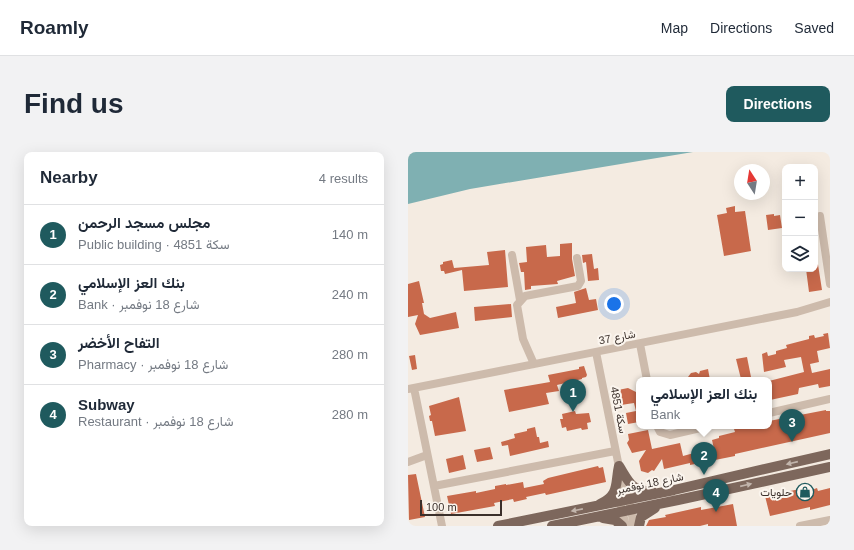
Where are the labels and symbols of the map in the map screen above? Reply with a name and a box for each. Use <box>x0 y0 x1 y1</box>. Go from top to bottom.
north arrow <box>734 164 770 200</box>
your location <box>604 294 624 314</box>
street label: شارع 37 <box>597 327 637 348</box>
pin: 1 <box>560 379 586 412</box>
street label: سكة 4851 <box>609 386 629 435</box>
pin: 3 <box>779 409 805 442</box>
pin: 2 <box>691 442 717 475</box>
one-way arrow <box>786 460 798 466</box>
street label: شارع 18 نوفمبر <box>615 470 685 498</box>
pin: 4 <box>703 479 729 512</box>
one-way arrow <box>740 482 752 488</box>
shop icon: حلويات <box>795 482 815 502</box>
place label: حلويات <box>760 486 792 499</box>
scale bar <box>420 498 502 517</box>
one-way arrow <box>570 508 583 514</box>

